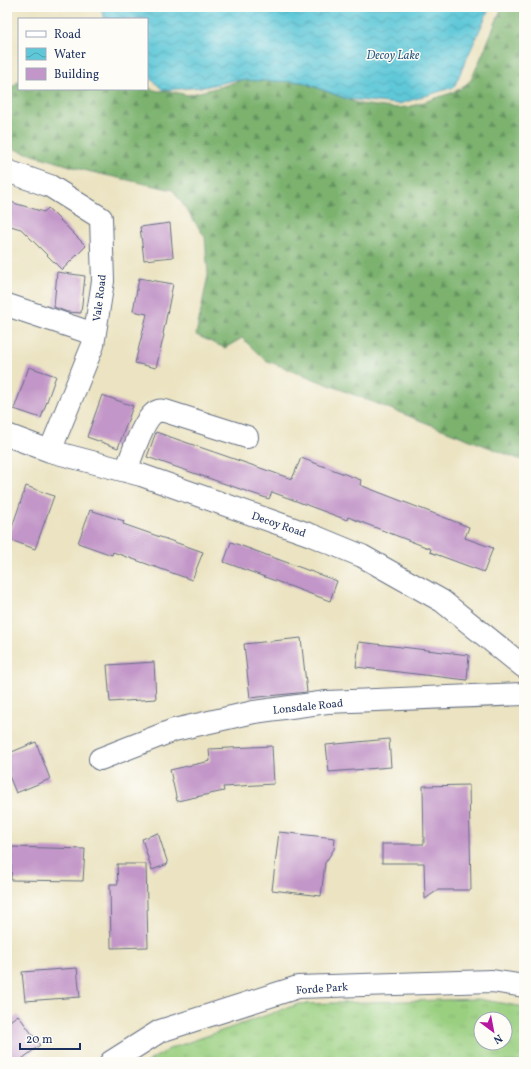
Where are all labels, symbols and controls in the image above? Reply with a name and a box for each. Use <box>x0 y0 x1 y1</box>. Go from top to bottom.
legend <box>18 18 148 90</box>
text: Road <box>54 27 81 43</box>
text: Water <box>54 47 86 63</box>
water label: Decoy Lake <box>367 48 420 64</box>
text: Building <box>54 67 99 83</box>
street label: Vale Road <box>90 274 111 323</box>
street label: Decoy Road <box>249 509 308 542</box>
street label: Lonsdale Road <box>272 696 344 719</box>
street label: Forde Park <box>296 980 349 999</box>
north arrow <box>473 1011 513 1051</box>
scale bar <box>20 1025 80 1051</box>
text: N <box>490 1030 505 1047</box>
text: 20 m <box>26 1032 53 1048</box>

